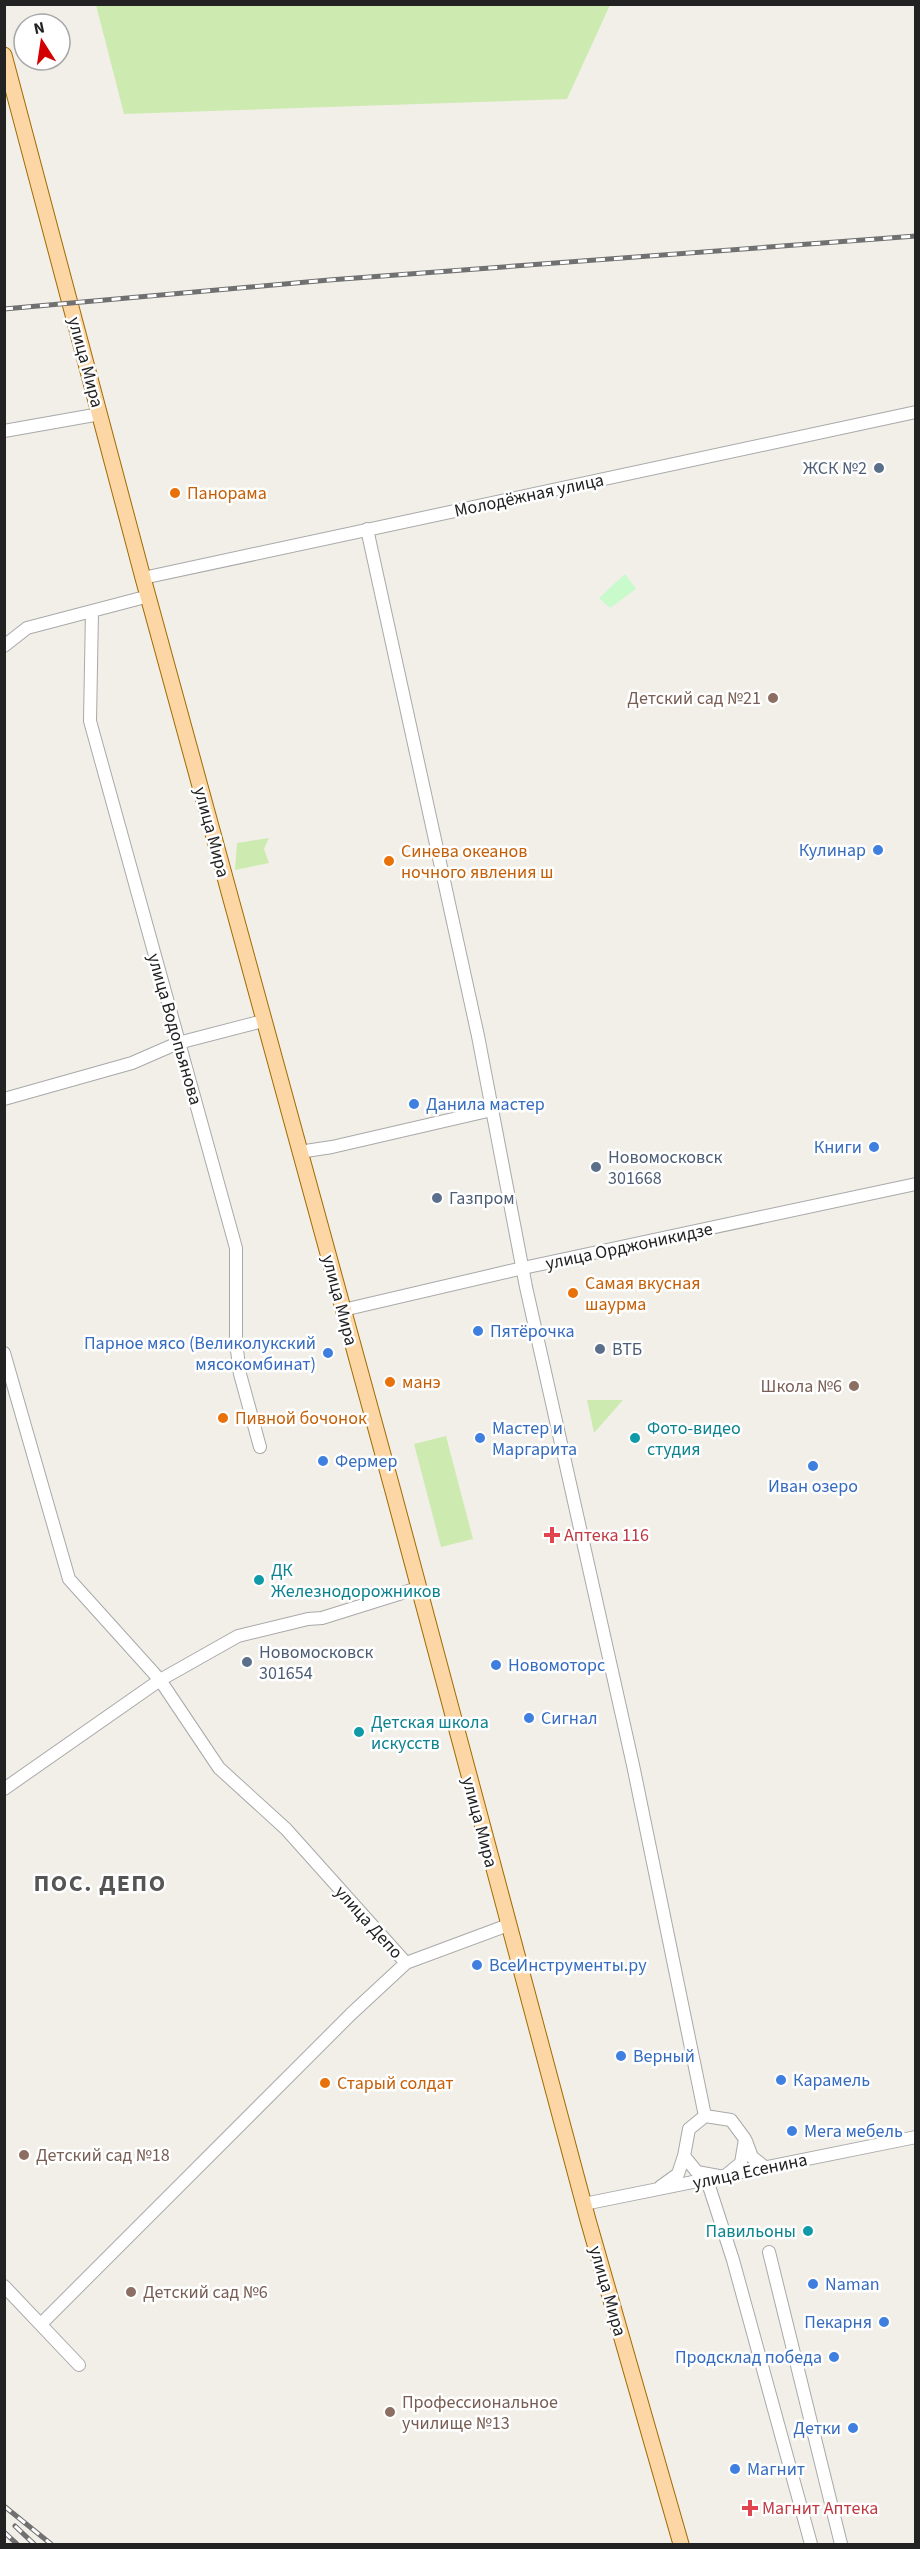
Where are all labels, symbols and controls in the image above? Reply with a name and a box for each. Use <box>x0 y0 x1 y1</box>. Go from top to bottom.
north arrow <box>12 12 72 72</box>
text: N <box>32 16 47 40</box>
street label: улица Мира <box>61 314 110 410</box>
place label: ЖСК №2 <box>803 456 867 481</box>
marker: ЖСК №2 <box>872 461 886 475</box>
street label: Молодёжная улица <box>452 467 606 524</box>
place label: Панорама <box>187 481 267 506</box>
marker: Панорама <box>168 486 182 500</box>
place label: Детский сад №21 <box>627 686 761 711</box>
marker: Детский сад №21 <box>766 691 780 705</box>
street label: улица Мира <box>187 784 236 880</box>
place label: Кулинар <box>799 838 866 863</box>
place label: Синева океанов ночного явления ш <box>401 839 553 885</box>
marker: Кулинар <box>871 843 885 857</box>
marker: Синева океанов ночного явления ш <box>382 854 396 868</box>
street label: улица Водопьянова <box>141 950 208 1108</box>
place label: Данила мастер <box>426 1092 545 1117</box>
marker: Данила мастер <box>407 1097 421 1111</box>
place label: Книги <box>814 1135 862 1160</box>
marker: Книги <box>867 1140 881 1154</box>
place label: Новомосковск 301668 <box>608 1145 722 1191</box>
marker: Новомосковск 301668 <box>589 1160 603 1174</box>
place label: Газпром <box>449 1186 515 1211</box>
marker: Газпром <box>430 1191 444 1205</box>
street label: улица Орджоникидзе <box>543 1217 715 1276</box>
street label: улица Мира <box>315 1252 364 1348</box>
place label: Самая вкусная шаурма <box>585 1271 701 1317</box>
marker: Самая вкусная шаурма <box>566 1286 580 1300</box>
place label: Пятёрочка <box>490 1319 575 1344</box>
marker: Пятёрочка <box>471 1324 485 1338</box>
place label: Парное мясо (Великолукский мясокомбинат) <box>84 1331 316 1377</box>
place label: ВТБ <box>612 1337 642 1362</box>
marker: ВТБ <box>593 1342 607 1356</box>
marker: Парное мясо (Великолукский мясокомбинат) <box>321 1346 335 1360</box>
place label: манэ <box>402 1370 441 1395</box>
place label: Школа №6 <box>761 1374 842 1399</box>
marker: манэ <box>383 1375 397 1389</box>
marker: Школа №6 <box>847 1379 861 1393</box>
place label: Пивной бочонок <box>235 1406 367 1431</box>
marker: Пивной бочонок <box>216 1411 230 1425</box>
place label: Мастер и Маргарита <box>492 1416 577 1462</box>
place label: Фото-видео студия <box>647 1416 741 1462</box>
marker: Мастер и Маргарита <box>473 1431 487 1445</box>
marker: Фото-видео студия <box>628 1431 642 1445</box>
place label: Фермер <box>335 1449 397 1474</box>
marker: Фермер <box>316 1454 330 1468</box>
marker: Иван озеро <box>806 1459 820 1473</box>
place label: Иван озеро <box>768 1474 858 1499</box>
place label: Аптека 116 <box>564 1523 649 1548</box>
marker: Аптека 116 <box>545 1528 559 1542</box>
place label: ДК Железнодорожников <box>271 1558 441 1604</box>
marker: ДК Железнодорожников <box>252 1573 266 1587</box>
place label: Новомосковск 301654 <box>259 1640 373 1686</box>
place label: Новомоторс <box>508 1653 605 1678</box>
marker: Новомосковск 301654 <box>240 1655 254 1669</box>
marker: Новомоторс <box>489 1658 503 1672</box>
place label: Сигнал <box>541 1706 598 1731</box>
place label: Детская школа искусств <box>371 1710 489 1756</box>
marker: Сигнал <box>522 1711 536 1725</box>
marker: Детская школа искусств <box>352 1725 366 1739</box>
street label: улица Мира <box>455 1774 504 1870</box>
district label: ПОС. ДЕПО <box>33 1866 167 1901</box>
street label: улица Депо <box>329 1880 408 1965</box>
place label: ВсеИнструменты.ру <box>489 1953 647 1978</box>
marker: ВсеИнструменты.ру <box>470 1958 484 1972</box>
place label: Верный <box>633 2044 695 2069</box>
marker: Верный <box>614 2049 628 2063</box>
place label: Карамель <box>793 2068 870 2093</box>
place label: Старый солдат <box>337 2071 454 2096</box>
marker: Карамель <box>774 2073 788 2087</box>
marker: Старый солдат <box>318 2076 332 2090</box>
place label: Мега мебель <box>804 2119 903 2144</box>
marker: Мега мебель <box>785 2124 799 2138</box>
place label: Детский сад №18 <box>36 2143 170 2168</box>
street label: улица Есенина <box>691 2147 810 2196</box>
marker: Детский сад №18 <box>17 2148 31 2162</box>
place label: Павильоны <box>706 2219 796 2244</box>
marker: Павильоны <box>801 2224 815 2238</box>
street label: улица Мира <box>583 2243 632 2339</box>
place label: Naman <box>825 2272 880 2297</box>
marker: Naman <box>806 2277 820 2291</box>
place label: Детский сад №6 <box>143 2280 268 2305</box>
marker: Детский сад №6 <box>124 2285 138 2299</box>
place label: Пекарня <box>804 2310 872 2335</box>
marker: Пекарня <box>877 2315 891 2329</box>
place label: Продсклад победа <box>675 2345 822 2370</box>
marker: Продсклад победа <box>827 2350 841 2364</box>
place label: Профессиональное училище №13 <box>402 2390 558 2436</box>
marker: Профессиональное училище №13 <box>383 2405 397 2419</box>
place label: Детки <box>793 2416 841 2441</box>
marker: Детки <box>846 2421 860 2435</box>
place label: Магнит <box>747 2457 805 2482</box>
marker: Магнит <box>728 2462 742 2476</box>
place label: Магнит Аптека <box>762 2496 878 2521</box>
marker: Магнит Аптека <box>743 2501 757 2515</box>

